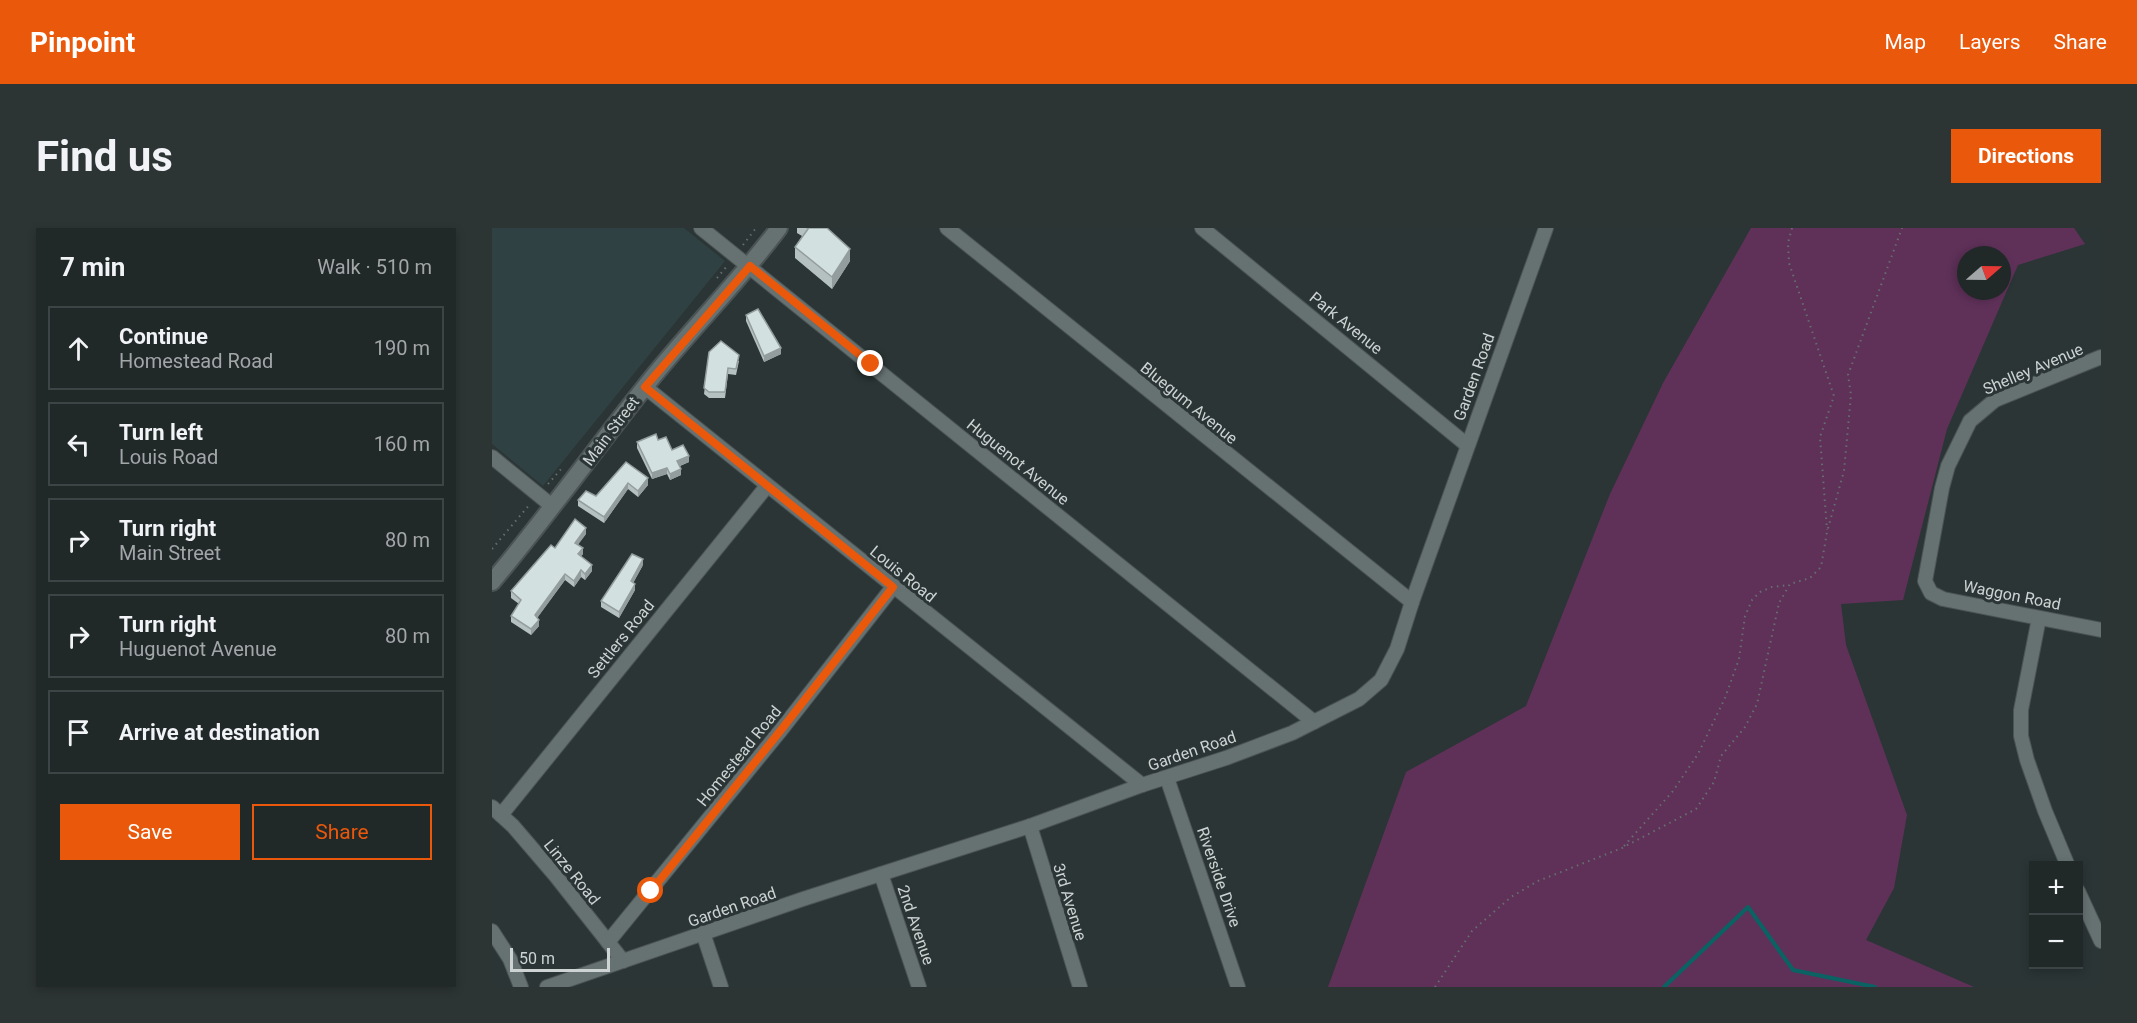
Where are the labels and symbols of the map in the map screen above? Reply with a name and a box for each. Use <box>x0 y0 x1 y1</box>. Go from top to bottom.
north arrow <box>1957 246 2011 300</box>
street label: Park Avenue <box>1306 288 1386 358</box>
street label: Garden Road <box>1449 331 1499 423</box>
street label: Shelley Avenue <box>1980 339 2086 399</box>
route end <box>857 350 883 376</box>
street label: Bluegum Avenue <box>1137 358 1241 448</box>
street label: Main Street <box>579 393 643 469</box>
street label: Huguenot Avenue <box>963 415 1073 509</box>
street label: Louis Road <box>866 542 940 606</box>
street label: Waggon Road <box>1961 576 2063 614</box>
street label: Settlers Road <box>584 596 658 682</box>
street label: Homestead Road <box>693 702 785 810</box>
street label: Garden Road <box>1145 727 1239 775</box>
street label: Riverside Drive <box>1193 824 1245 930</box>
street label: Linze Road <box>540 836 604 908</box>
street label: 3rd Avenue <box>1049 861 1091 943</box>
route start <box>637 877 663 903</box>
street label: Garden Road <box>685 883 779 931</box>
street label: 2nd Avenue <box>893 883 939 967</box>
scale bar <box>510 945 610 972</box>

